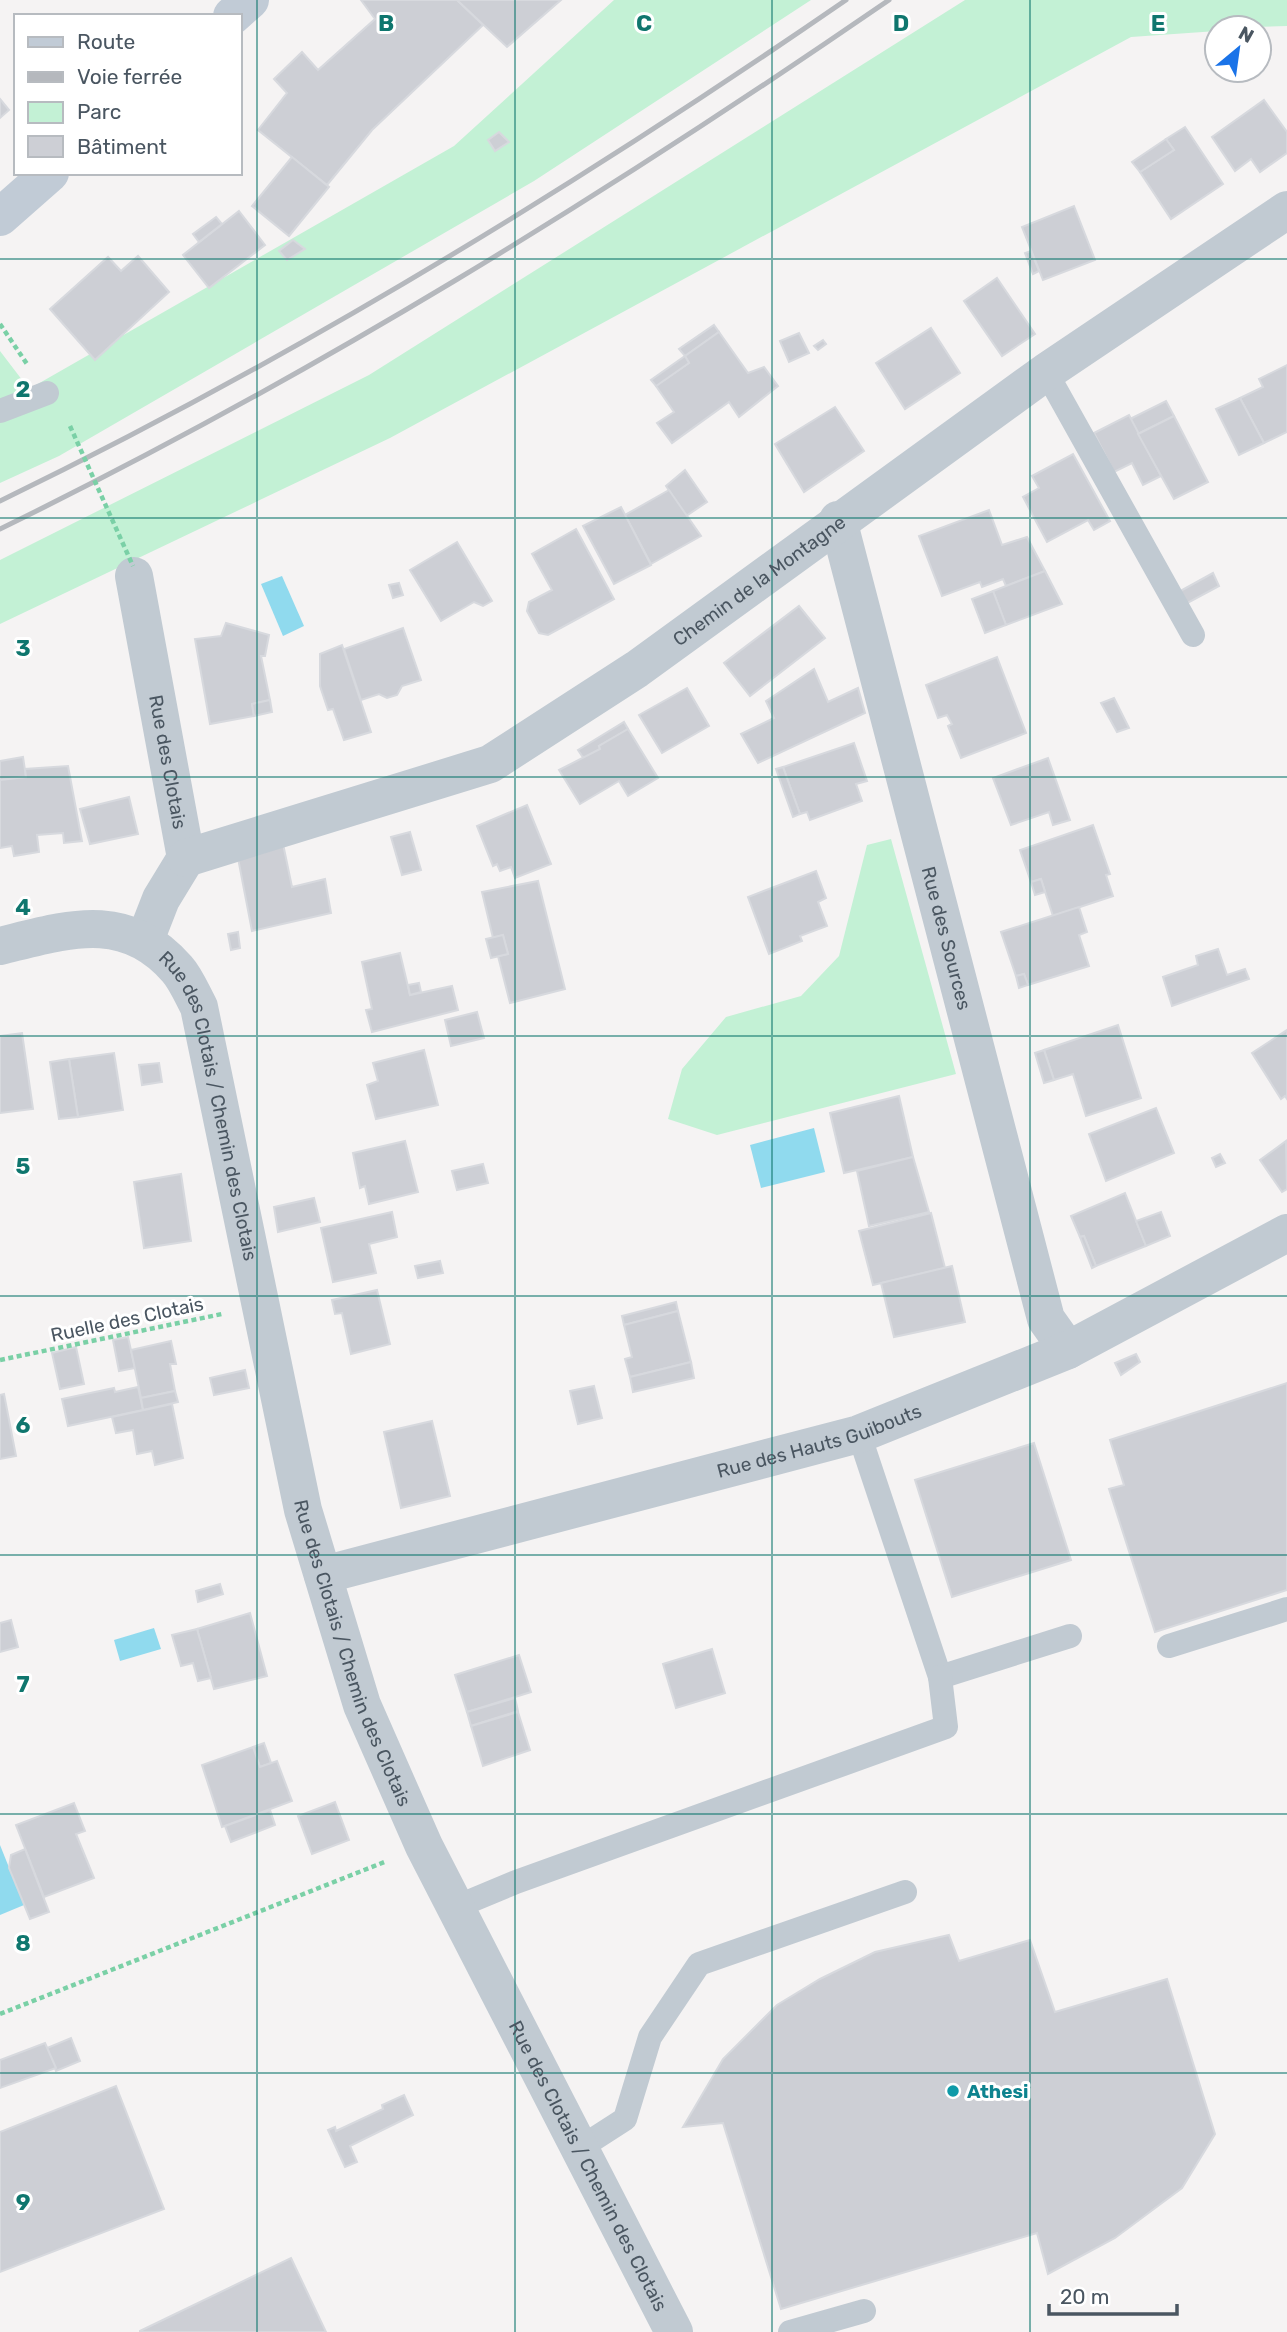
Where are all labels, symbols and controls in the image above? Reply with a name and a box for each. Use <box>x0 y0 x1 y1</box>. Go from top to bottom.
text: B <box>378 9 394 37</box>
text: C <box>636 9 652 37</box>
text: D <box>893 9 909 37</box>
text: E <box>1151 9 1165 37</box>
legend <box>14 14 242 175</box>
north arrow <box>1203 14 1273 84</box>
text: N <box>1234 21 1258 48</box>
text: Route <box>77 29 135 54</box>
text: Voie ferrée <box>77 64 182 89</box>
text: Parc <box>77 99 121 124</box>
text: Bâtiment <box>77 134 167 159</box>
text: 2 <box>16 375 30 403</box>
street label: Chemin de la Montagne <box>668 510 850 651</box>
text: 3 <box>15 634 31 662</box>
street label: Rue des Clotais <box>144 693 191 831</box>
street label: Rue des Sources <box>917 864 976 1013</box>
text: 4 <box>15 893 31 921</box>
street label: Rue des Clotais / Chemin des Clotais <box>154 946 262 1263</box>
text: 5 <box>16 1152 31 1180</box>
street label: Ruelle des Clotais <box>49 1292 206 1347</box>
street label: Rue des Hauts Guibouts <box>714 1399 925 1483</box>
text: 6 <box>16 1411 31 1439</box>
street label: Rue des Clotais / Chemin des Clotais <box>289 1498 416 1810</box>
text: 7 <box>16 1670 30 1698</box>
text: 8 <box>15 1929 31 1957</box>
street label: Rue des Clotais / Chemin des Clotais <box>504 2017 672 2315</box>
place label: Athesi <box>967 2080 1028 2103</box>
marker: Athesi <box>945 2083 961 2099</box>
text: 9 <box>16 2188 30 2216</box>
scale bar <box>1049 2272 1177 2316</box>
text: 20 m <box>1060 2284 1109 2309</box>

